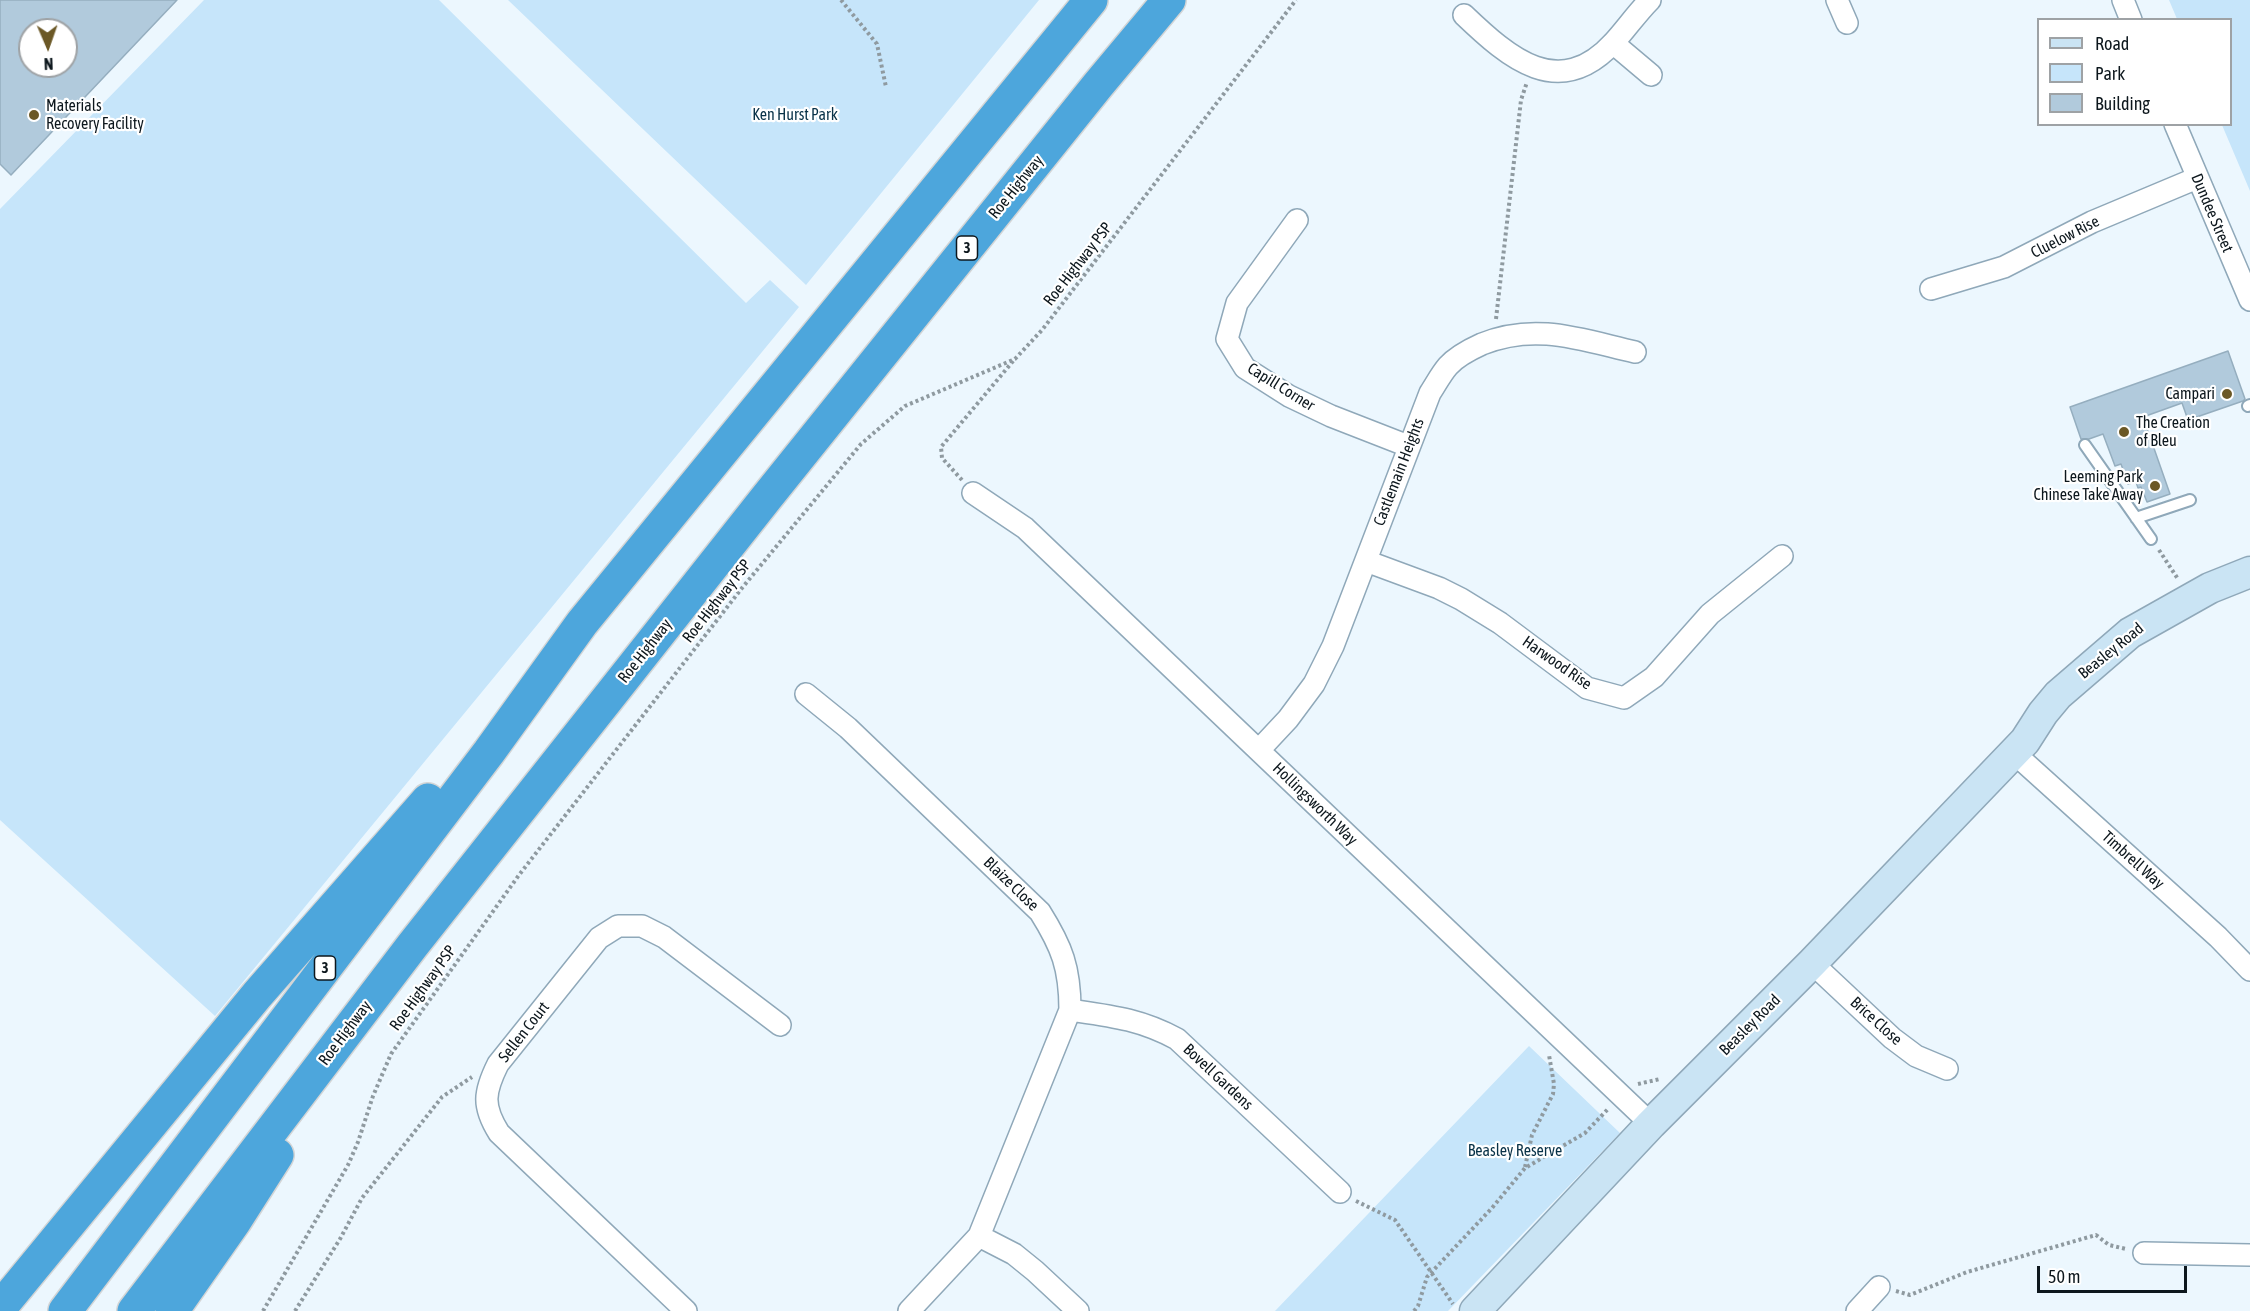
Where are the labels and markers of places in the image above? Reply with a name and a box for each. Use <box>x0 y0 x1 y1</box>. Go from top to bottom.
place label: Materials Recovery Facility <box>46 96 144 134</box>
marker: Materials Recovery Facility <box>27 108 41 122</box>
place label: Campari <box>2165 384 2215 404</box>
marker: Campari <box>2220 387 2234 401</box>
place label: The Creation of Bleu <box>2136 413 2210 451</box>
marker: The Creation of Bleu <box>2117 425 2131 439</box>
place label: Leeming Park Chinese Take Away <box>2033 467 2143 505</box>
marker: Leeming Park Chinese Take Away <box>2148 479 2162 493</box>

